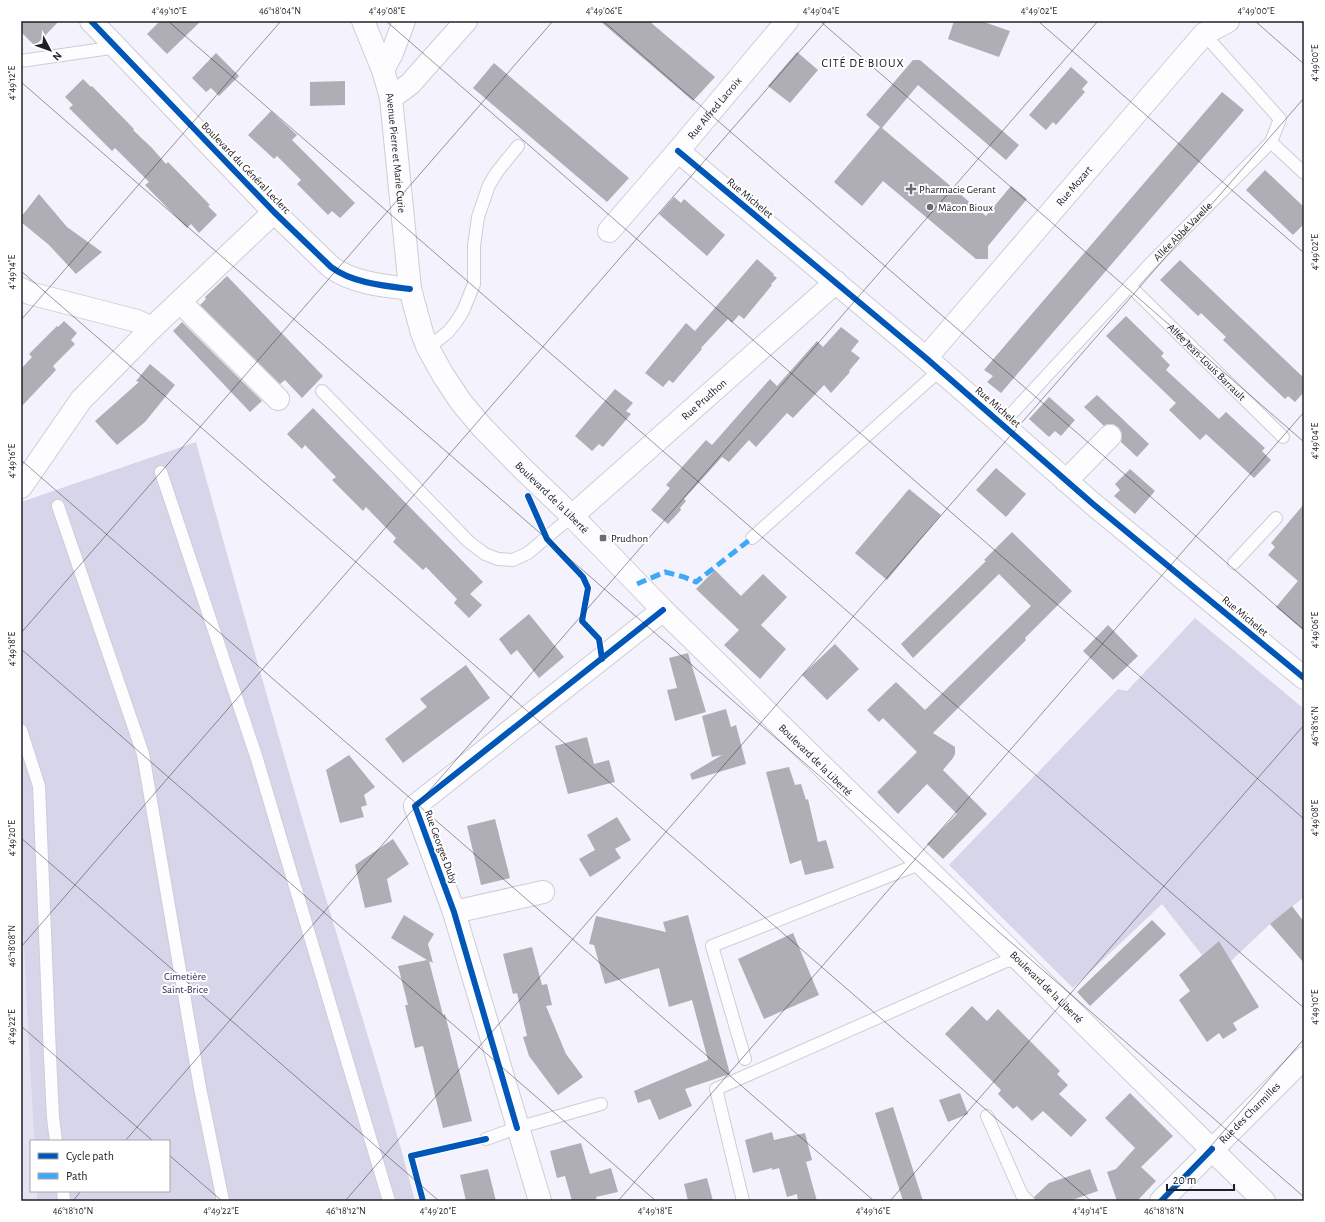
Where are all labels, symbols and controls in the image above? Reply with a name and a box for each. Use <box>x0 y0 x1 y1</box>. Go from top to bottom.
text: 4°49'10"E <box>151 6 187 16</box>
text: 46°18'04"N <box>259 6 301 16</box>
text: 4°49'08"E <box>369 6 405 16</box>
text: 4°49'06"E <box>586 6 622 16</box>
text: 4°49'04"E <box>803 6 839 16</box>
text: 4°49'02"E <box>1021 6 1057 16</box>
text: 4°49'00"E <box>1237 6 1275 16</box>
north arrow <box>30 30 70 70</box>
text: 4°49'00"E <box>1310 44 1320 82</box>
text: N <box>51 50 64 63</box>
district label: CITÉ DE BIOUX <box>821 56 905 69</box>
text: 4°49'12"E <box>7 66 17 100</box>
street label: Rue Alfred Lacroix <box>685 75 743 141</box>
street label: Avenue Pierre et Marie Curie <box>384 91 408 213</box>
street label: Boulevard du Général Leclerc <box>199 120 293 217</box>
street label: Rue Mozart <box>1054 163 1094 208</box>
street label: Rue Michelet <box>725 176 775 221</box>
marker: Pharmacie Gerant <box>906 184 916 194</box>
place label: Pharmacie Gerant <box>919 184 996 195</box>
street label: Allée Abbé Varelle <box>1151 200 1214 263</box>
marker: Mâcon Bioux <box>925 202 935 212</box>
place label: Mâcon Bioux <box>938 202 993 213</box>
text: 4°49'02"E <box>1310 234 1320 270</box>
text: 4°49'14"E <box>7 254 17 289</box>
street label: Allée Jean-Louis Barrault <box>1166 321 1248 403</box>
street label: Rue Prudhon <box>679 377 728 422</box>
street label: Rue Michelet <box>973 384 1023 430</box>
text: 4°49'04"E <box>1310 423 1320 459</box>
text: 4°49'16"E <box>7 443 17 478</box>
street label: Boulevard de la Liberté <box>513 459 591 535</box>
marker: Prudhon <box>598 533 608 543</box>
place label: Prudhon <box>611 533 648 544</box>
street label: Rue Michelet <box>1220 594 1270 639</box>
text: 4°49'06"E <box>1310 612 1320 648</box>
text: 4°49'18"E <box>7 631 17 666</box>
text: 46°18'16"N <box>1310 706 1320 746</box>
street label: Boulevard de la Liberté <box>777 722 854 798</box>
text: 4°49'08"E <box>1310 800 1320 836</box>
street label: Rue Georges Duby <box>423 809 460 886</box>
text: 4°49'20"E <box>7 820 17 856</box>
text: 46°18'08"N <box>7 925 17 967</box>
street label: Boulevard de la Liberté <box>1008 949 1085 1025</box>
park label: Cimetière Saint-Brice <box>162 971 208 995</box>
text: 4°49'10"E <box>1310 989 1320 1025</box>
text: 4°49'22"E <box>7 1009 17 1045</box>
street label: Rue des Charmilles <box>1217 1080 1282 1145</box>
legend <box>30 1140 170 1192</box>
text: Cycle path <box>66 1150 114 1163</box>
scale bar <box>1167 1166 1234 1192</box>
text: Path <box>66 1170 88 1182</box>
text: 20 m <box>1173 1174 1196 1186</box>
text: 46°18'10"N <box>53 1206 93 1216</box>
text: 4°49'22"E <box>203 1206 239 1216</box>
text: 46°18'12"N <box>326 1206 366 1216</box>
text: 4°49'20"E <box>420 1206 456 1216</box>
text: 4°49'18"E <box>638 1206 673 1216</box>
text: 4°49'16"E <box>856 1206 891 1216</box>
text: 4°49'14"E <box>1073 1206 1108 1216</box>
text: 46°18'18"N <box>1144 1206 1184 1216</box>

